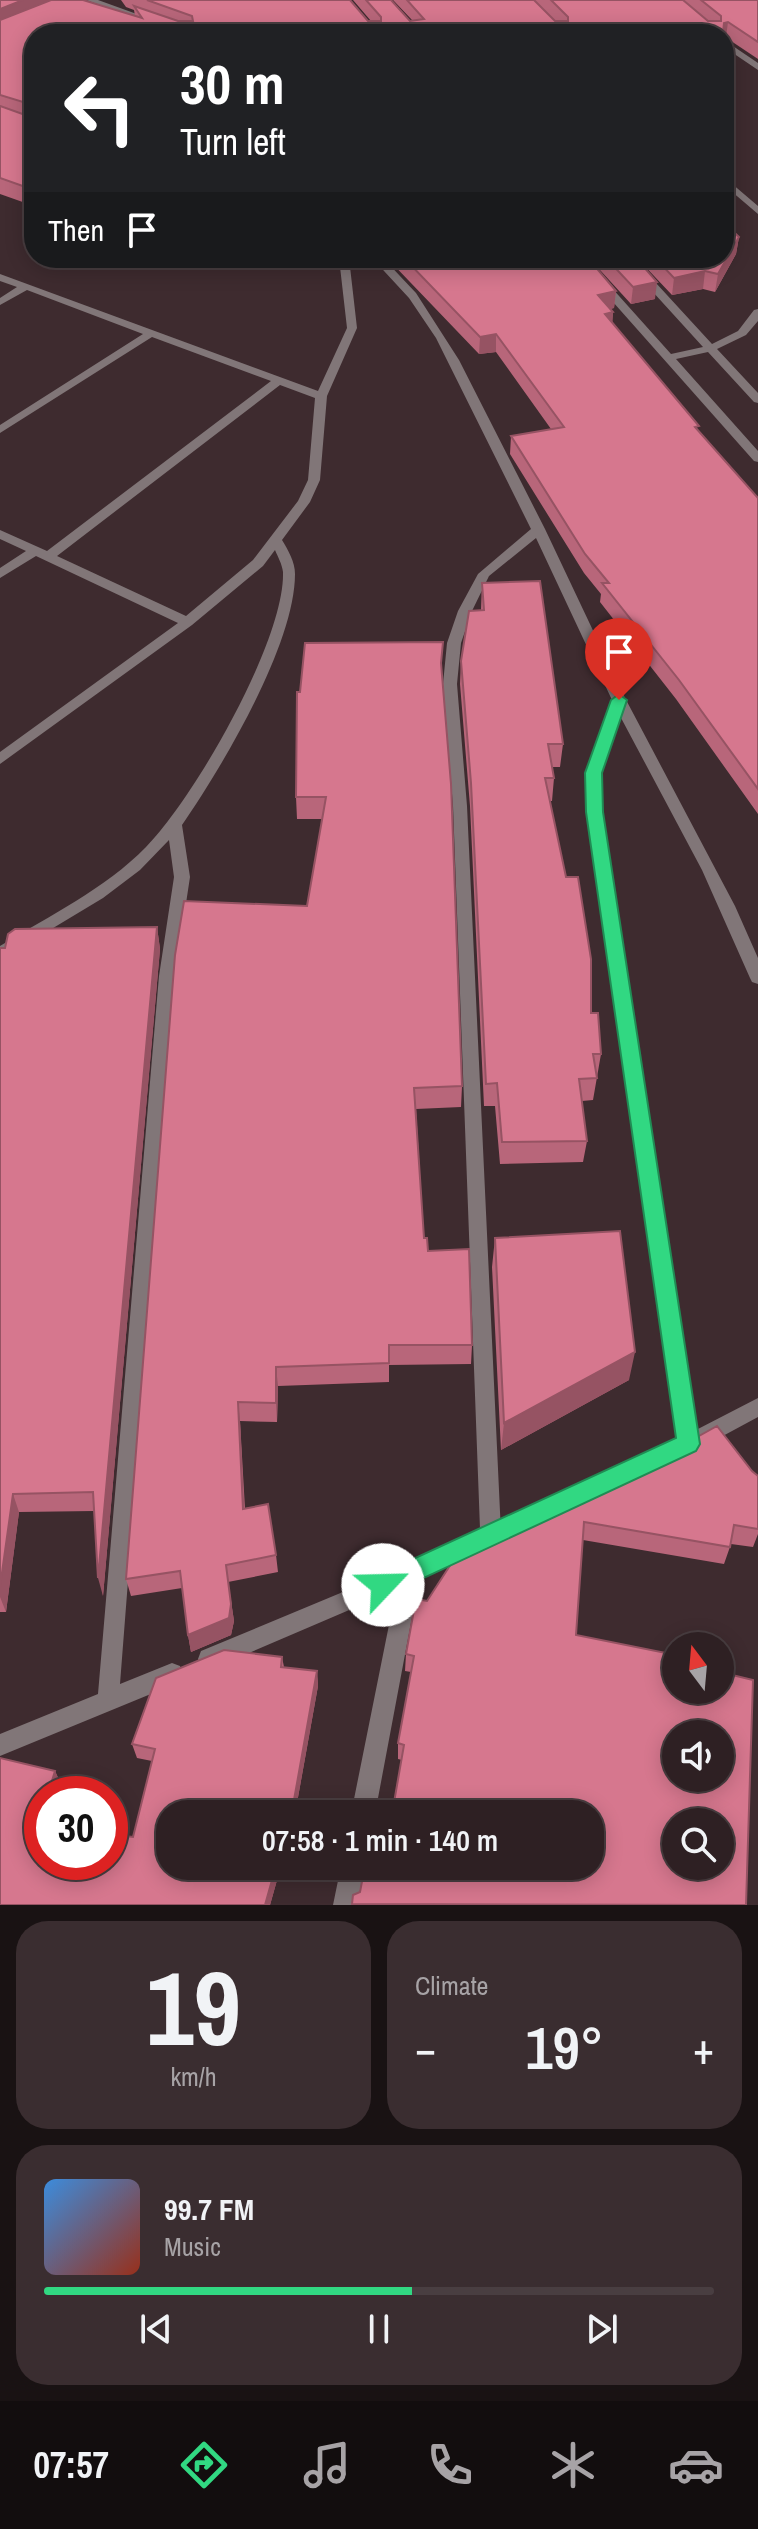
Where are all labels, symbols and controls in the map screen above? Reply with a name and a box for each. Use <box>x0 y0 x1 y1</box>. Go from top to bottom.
text: 30 m <box>180 46 285 121</box>
icon: left <box>48 56 152 160</box>
text: Turn left <box>180 118 286 166</box>
icon: arrive <box>120 208 164 252</box>
text: Then <box>48 210 104 250</box>
pin <box>585 618 653 700</box>
icon: arrive <box>597 630 641 674</box>
position arrow <box>341 1543 425 1627</box>
north arrow <box>662 1632 734 1704</box>
map controls <box>662 1632 734 1880</box>
button: sound <box>662 1720 734 1792</box>
speed limit sign: 30 <box>24 1776 128 1880</box>
button: search <box>662 1808 734 1880</box>
text: 07:58 · 1 min · 140 m <box>262 1820 498 1860</box>
text: 19 <box>146 1937 241 2077</box>
text: Climate <box>415 1968 488 2003</box>
text: 19° <box>525 2007 604 2088</box>
text: − <box>415 2018 436 2078</box>
text: + <box>693 2018 714 2078</box>
text: km/h <box>170 2059 217 2094</box>
text: 99.7 FM <box>164 2189 254 2229</box>
text: Music <box>164 2229 221 2264</box>
icon: previous <box>134 2307 178 2351</box>
icon: pause <box>357 2307 401 2351</box>
icon: next <box>580 2307 624 2351</box>
icon: directions <box>176 2437 232 2493</box>
icon: music <box>299 2437 355 2493</box>
icon: phone <box>422 2437 478 2493</box>
icon: climate <box>545 2437 601 2493</box>
icon: car <box>668 2437 724 2493</box>
text: 07:57 <box>34 2441 109 2489</box>

